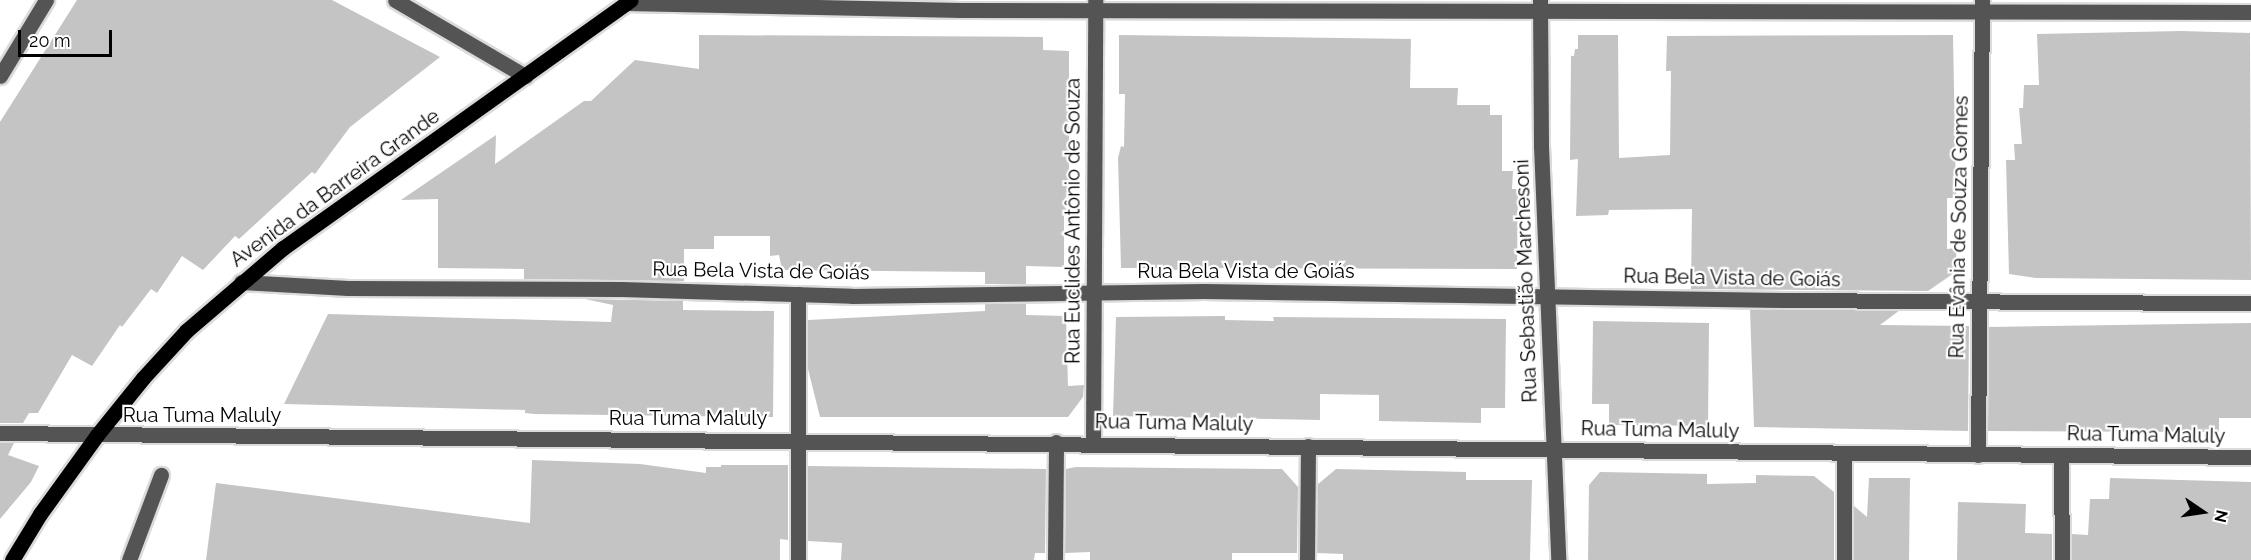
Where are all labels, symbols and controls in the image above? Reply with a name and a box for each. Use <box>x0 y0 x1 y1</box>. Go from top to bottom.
scale bar <box>21 18 116 56</box>
text: 20 m <box>29 30 71 51</box>
street label: Rua Euclides Antônio de Souza <box>1061 78 1085 364</box>
street label: Rua Evânia de Souza Gomes <box>1945 95 1973 359</box>
street label: Avenida da Barreira Grande <box>226 104 444 272</box>
street label: Rua Sebastião Marchesoni <box>1510 159 1542 403</box>
street label: Rua Bela Vista de Goiás <box>652 257 870 285</box>
street label: Rua Bela Vista de Goiás <box>1137 259 1355 283</box>
street label: Rua Bela Vista de Goiás <box>1623 264 1841 292</box>
street label: Rua Tuma Maluly <box>122 403 282 427</box>
street label: Rua Tuma Maluly <box>608 406 768 430</box>
street label: Rua Tuma Maluly <box>1094 410 1254 436</box>
street label: Rua Tuma Maluly <box>1580 417 1740 443</box>
street label: Rua Tuma Maluly <box>2066 422 2226 448</box>
north arrow <box>2173 482 2233 542</box>
text: N <box>2210 508 2232 524</box>

